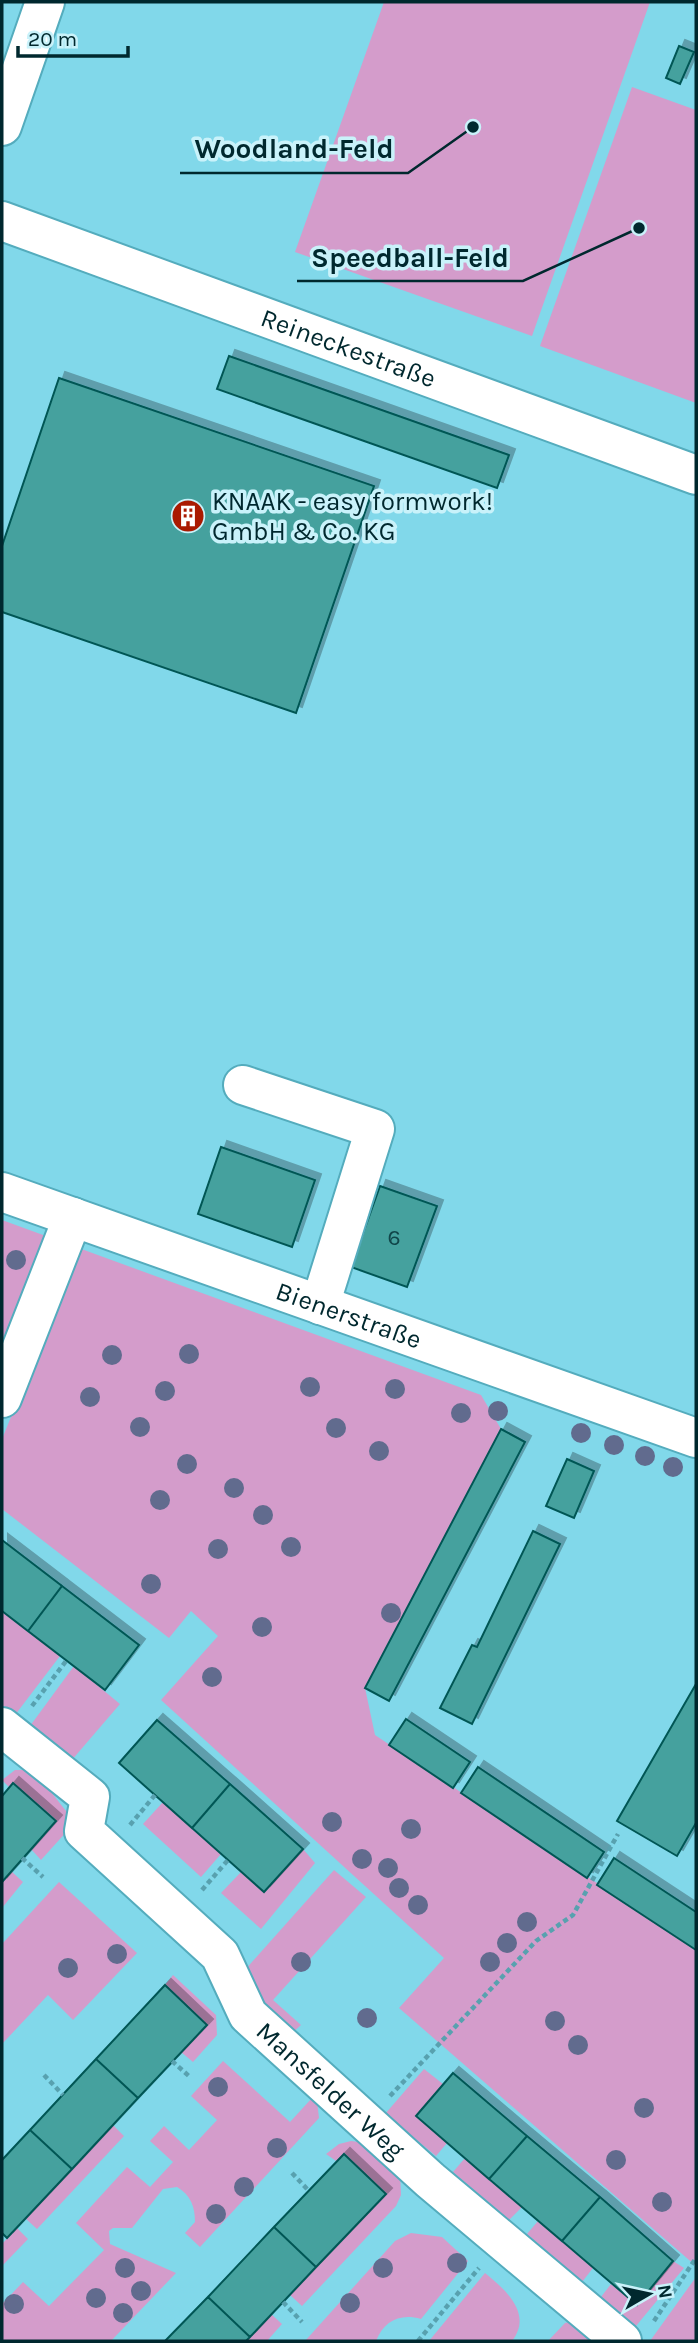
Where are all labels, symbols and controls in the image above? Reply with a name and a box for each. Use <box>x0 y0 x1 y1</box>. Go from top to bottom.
scale bar <box>18 14 128 58</box>
text: 20 m <box>28 27 77 51</box>
callout: Woodland-Feld <box>180 124 408 173</box>
text: Woodland-Feld <box>194 132 394 165</box>
callout: Speedball-Feld <box>297 232 523 281</box>
text: Speedball-Feld <box>311 241 509 274</box>
street label: Reineckestraße <box>257 302 440 394</box>
place label: KNAAK - easy formwork! GmbH & Co. KG <box>212 486 493 547</box>
building icon: KNAAK - easy formwork! GmbH & Co. KG <box>169 497 207 535</box>
house number: 6 <box>387 1224 401 1251</box>
street label: Bienerstraße <box>272 1275 426 1355</box>
street label: Mansfelder Weg <box>250 2015 411 2166</box>
north arrow <box>614 2259 684 2329</box>
text: N <box>653 2283 677 2300</box>

